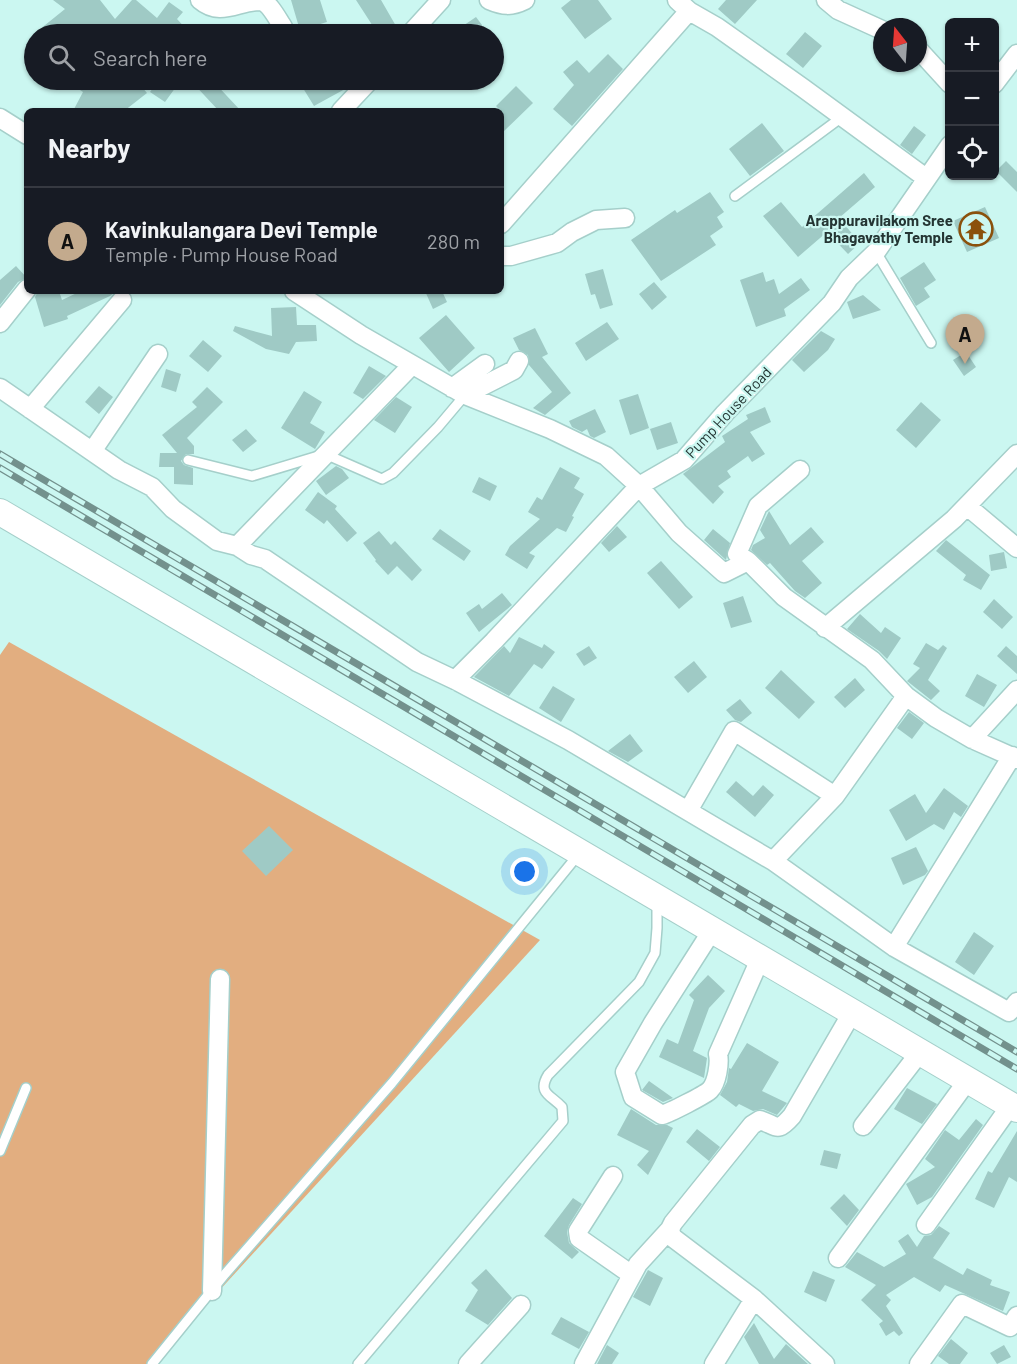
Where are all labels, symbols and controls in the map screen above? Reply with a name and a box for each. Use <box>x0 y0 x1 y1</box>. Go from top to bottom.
north arrow <box>873 18 927 72</box>
map controls <box>945 18 999 180</box>
button: + <box>945 18 999 72</box>
search box <box>24 24 504 90</box>
icon: search <box>45 41 78 74</box>
text: Search here <box>93 44 207 70</box>
button: − <box>945 72 999 126</box>
button: locate <box>945 126 999 180</box>
text: Nearby <box>48 132 130 163</box>
place label: Arappuravilakom Sree Bhagavathy Temple <box>806 211 953 246</box>
temple icon: Arappuravilakom Sree Bhagavathy Temple <box>958 211 994 247</box>
text: Kavinkulangara Devi Temple <box>105 216 378 242</box>
text: A <box>61 229 74 253</box>
text: 280 m <box>427 229 480 253</box>
text: Temple · Pump House Road <box>105 242 338 266</box>
pin: A <box>946 314 984 364</box>
street label: Pump House Road <box>681 363 775 461</box>
your location <box>510 857 539 886</box>

